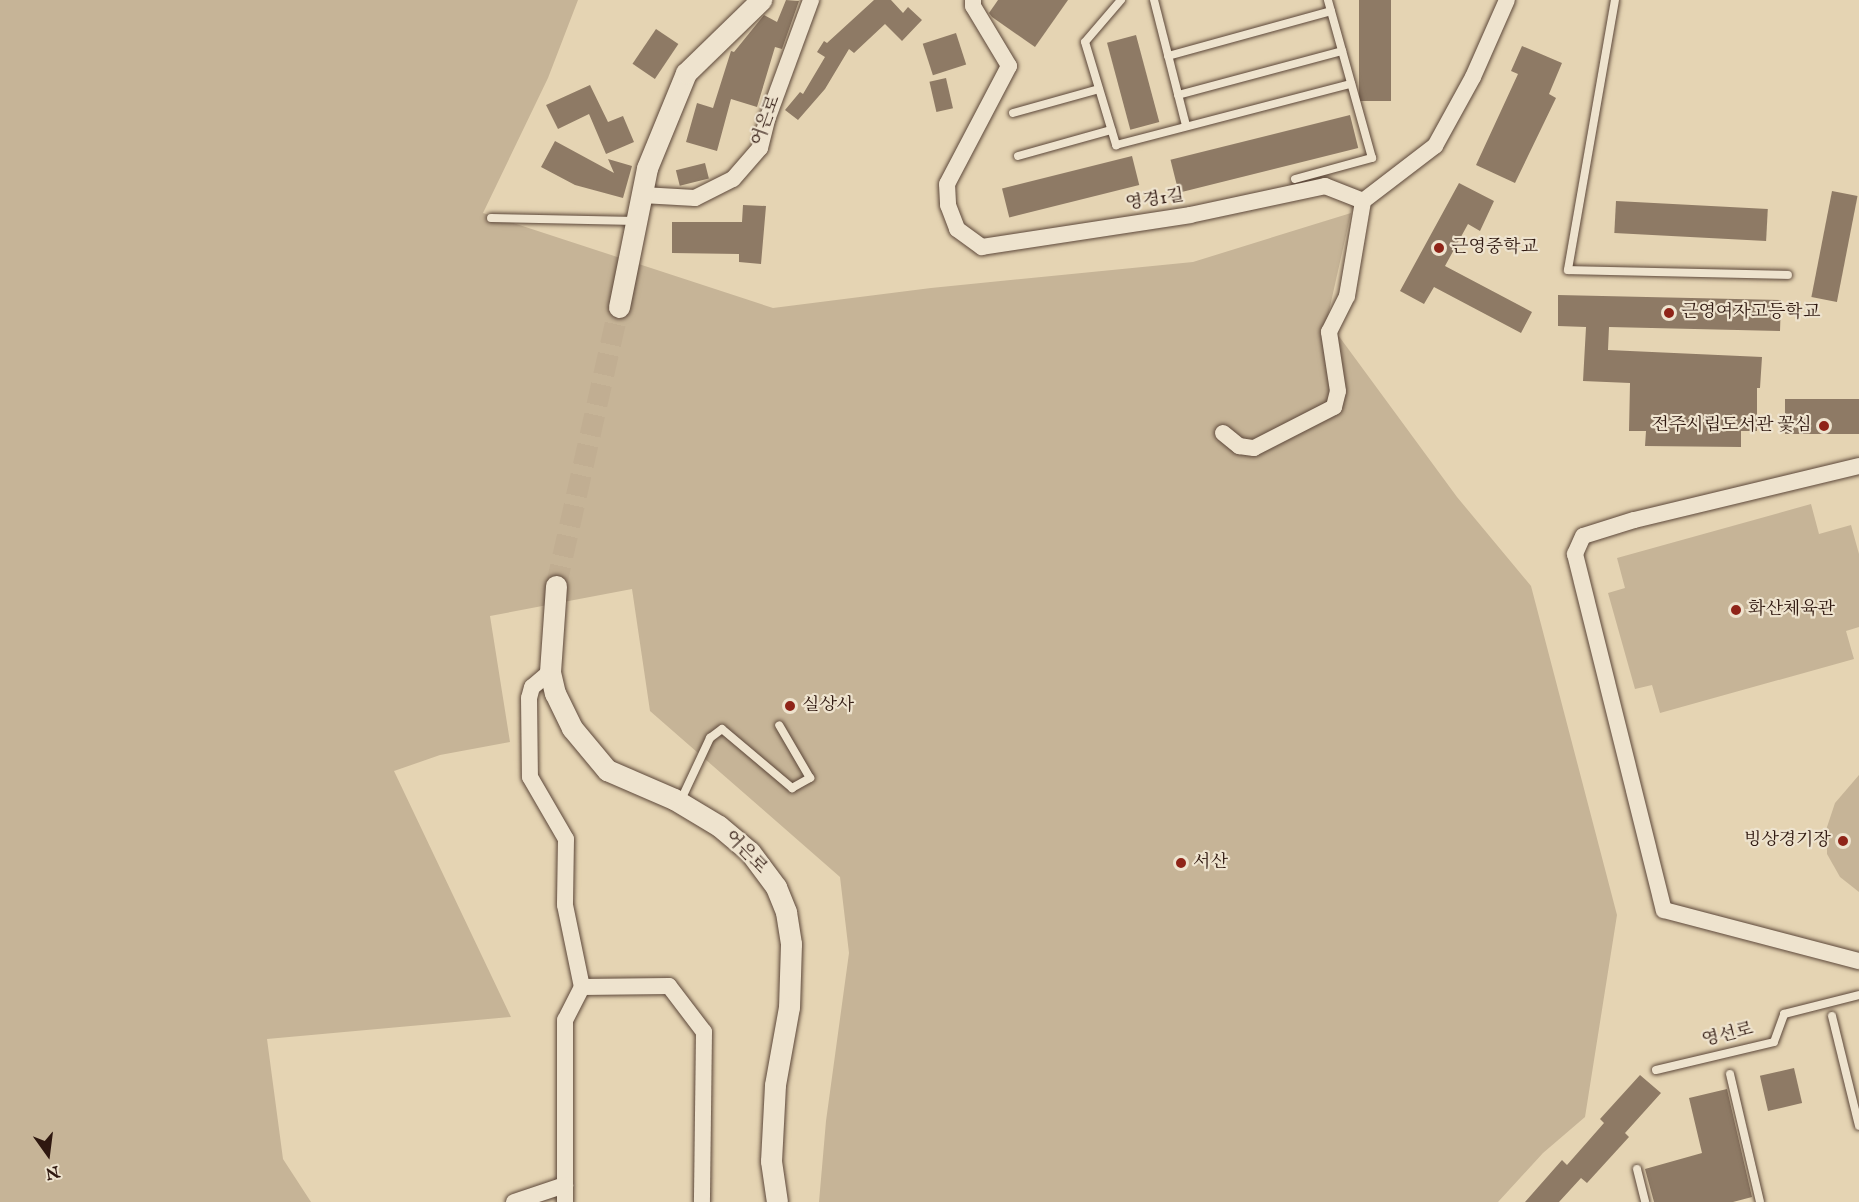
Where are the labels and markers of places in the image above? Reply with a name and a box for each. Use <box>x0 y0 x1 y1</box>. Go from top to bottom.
place label: 근영중학교 <box>1451 237 1538 259</box>
marker: 근영중학교 <box>1432 241 1446 255</box>
place label: 근영여자고등학교 <box>1681 302 1820 324</box>
marker: 근영여자고등학교 <box>1662 306 1676 320</box>
place label: 전주시립도서관 꽃심 <box>1652 415 1812 437</box>
marker: 전주시립도서관 꽃심 <box>1817 419 1831 433</box>
place label: 화산체육관 <box>1748 599 1835 621</box>
marker: 화산체육관 <box>1729 603 1743 617</box>
place label: 실상사 <box>802 695 854 717</box>
marker: 실상사 <box>783 699 797 713</box>
place label: 빙상경기장 <box>1744 830 1831 852</box>
marker: 빙상경기장 <box>1836 834 1850 848</box>
place label: 서산 <box>1193 852 1228 874</box>
marker: 서산 <box>1174 856 1188 870</box>

